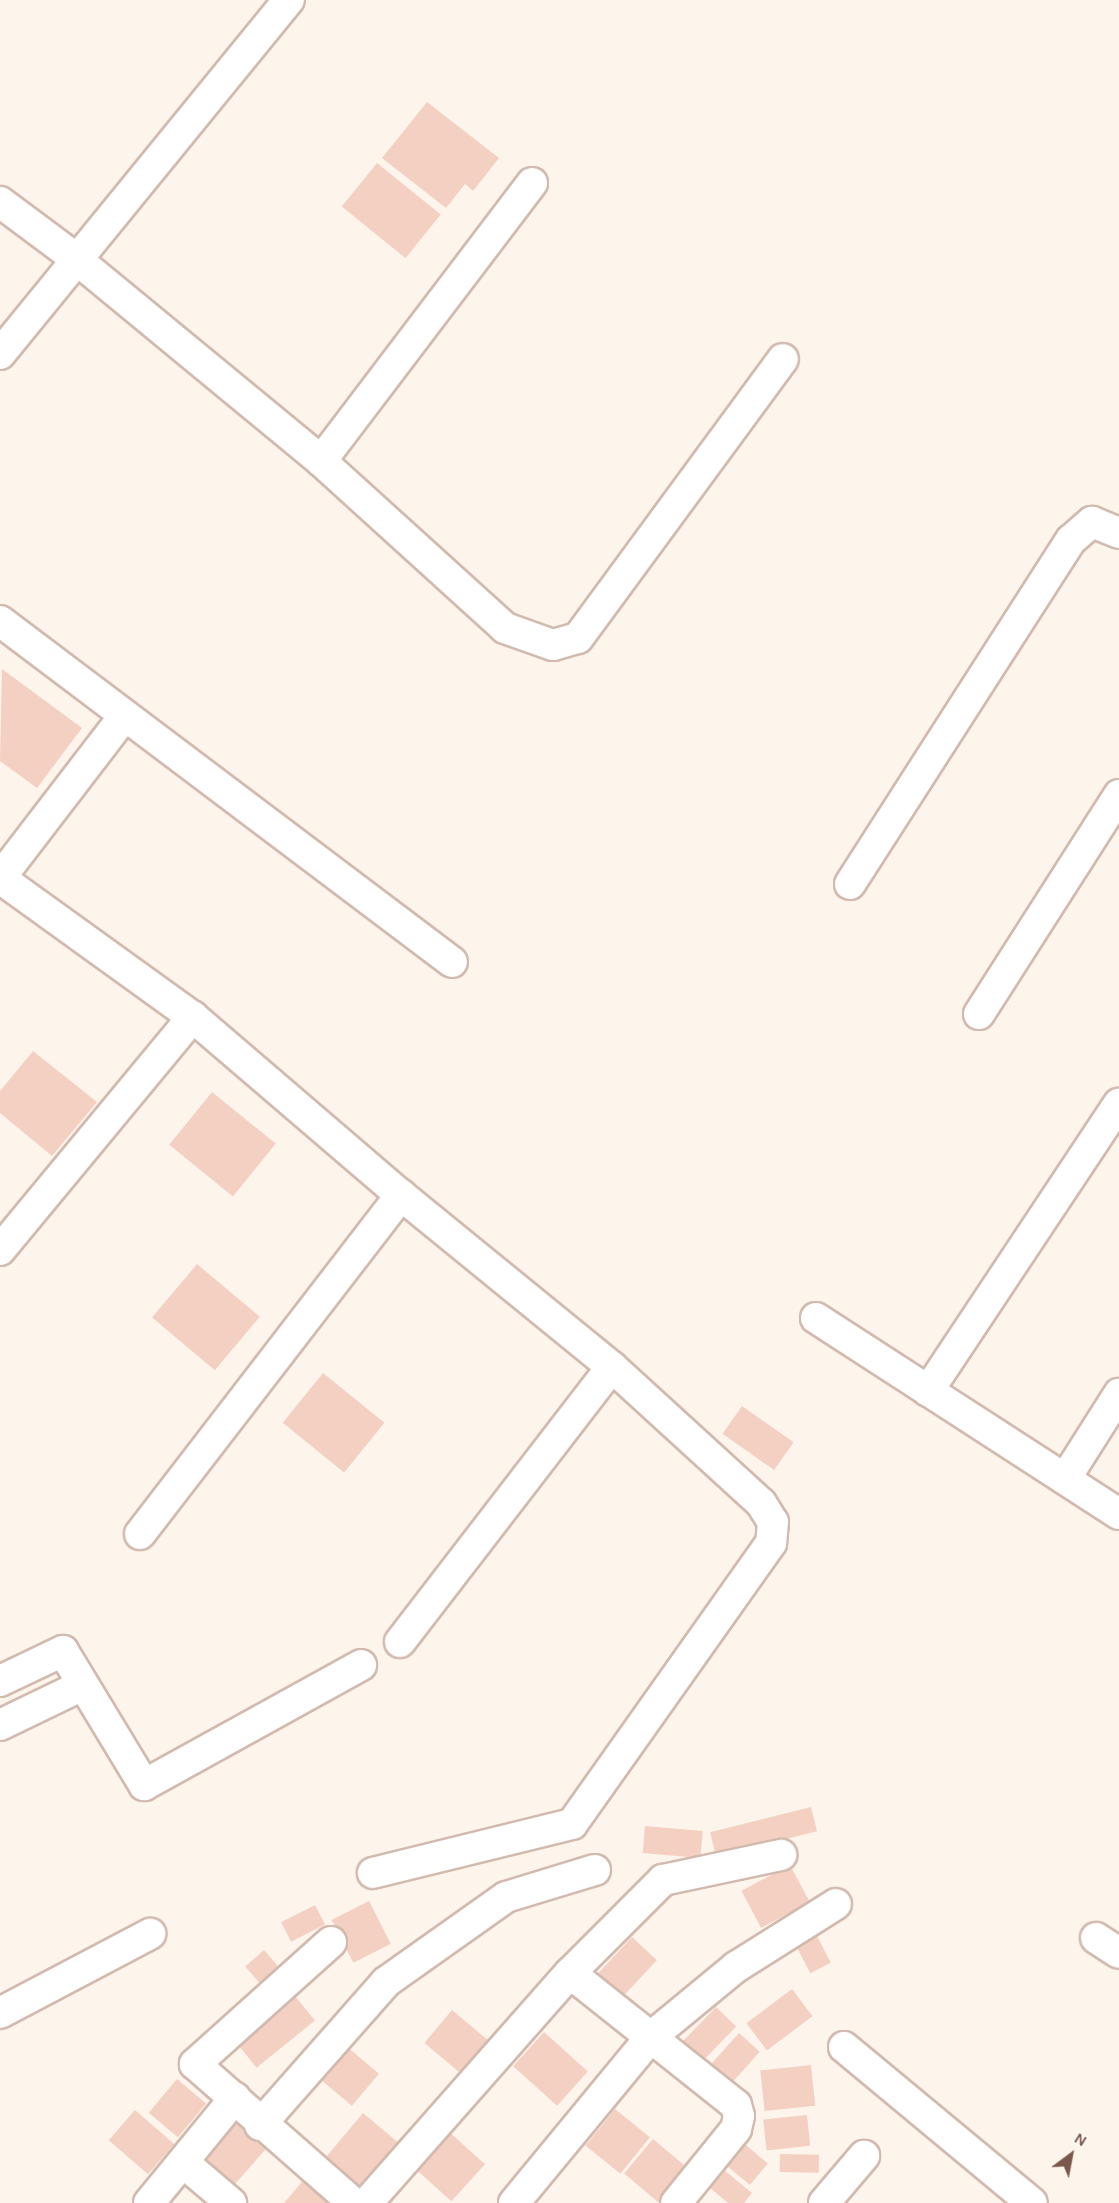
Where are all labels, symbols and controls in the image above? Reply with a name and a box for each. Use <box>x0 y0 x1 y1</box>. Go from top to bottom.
north arrow <box>1041 2125 1101 2185</box>
text: N <box>1071 2128 1091 2150</box>

